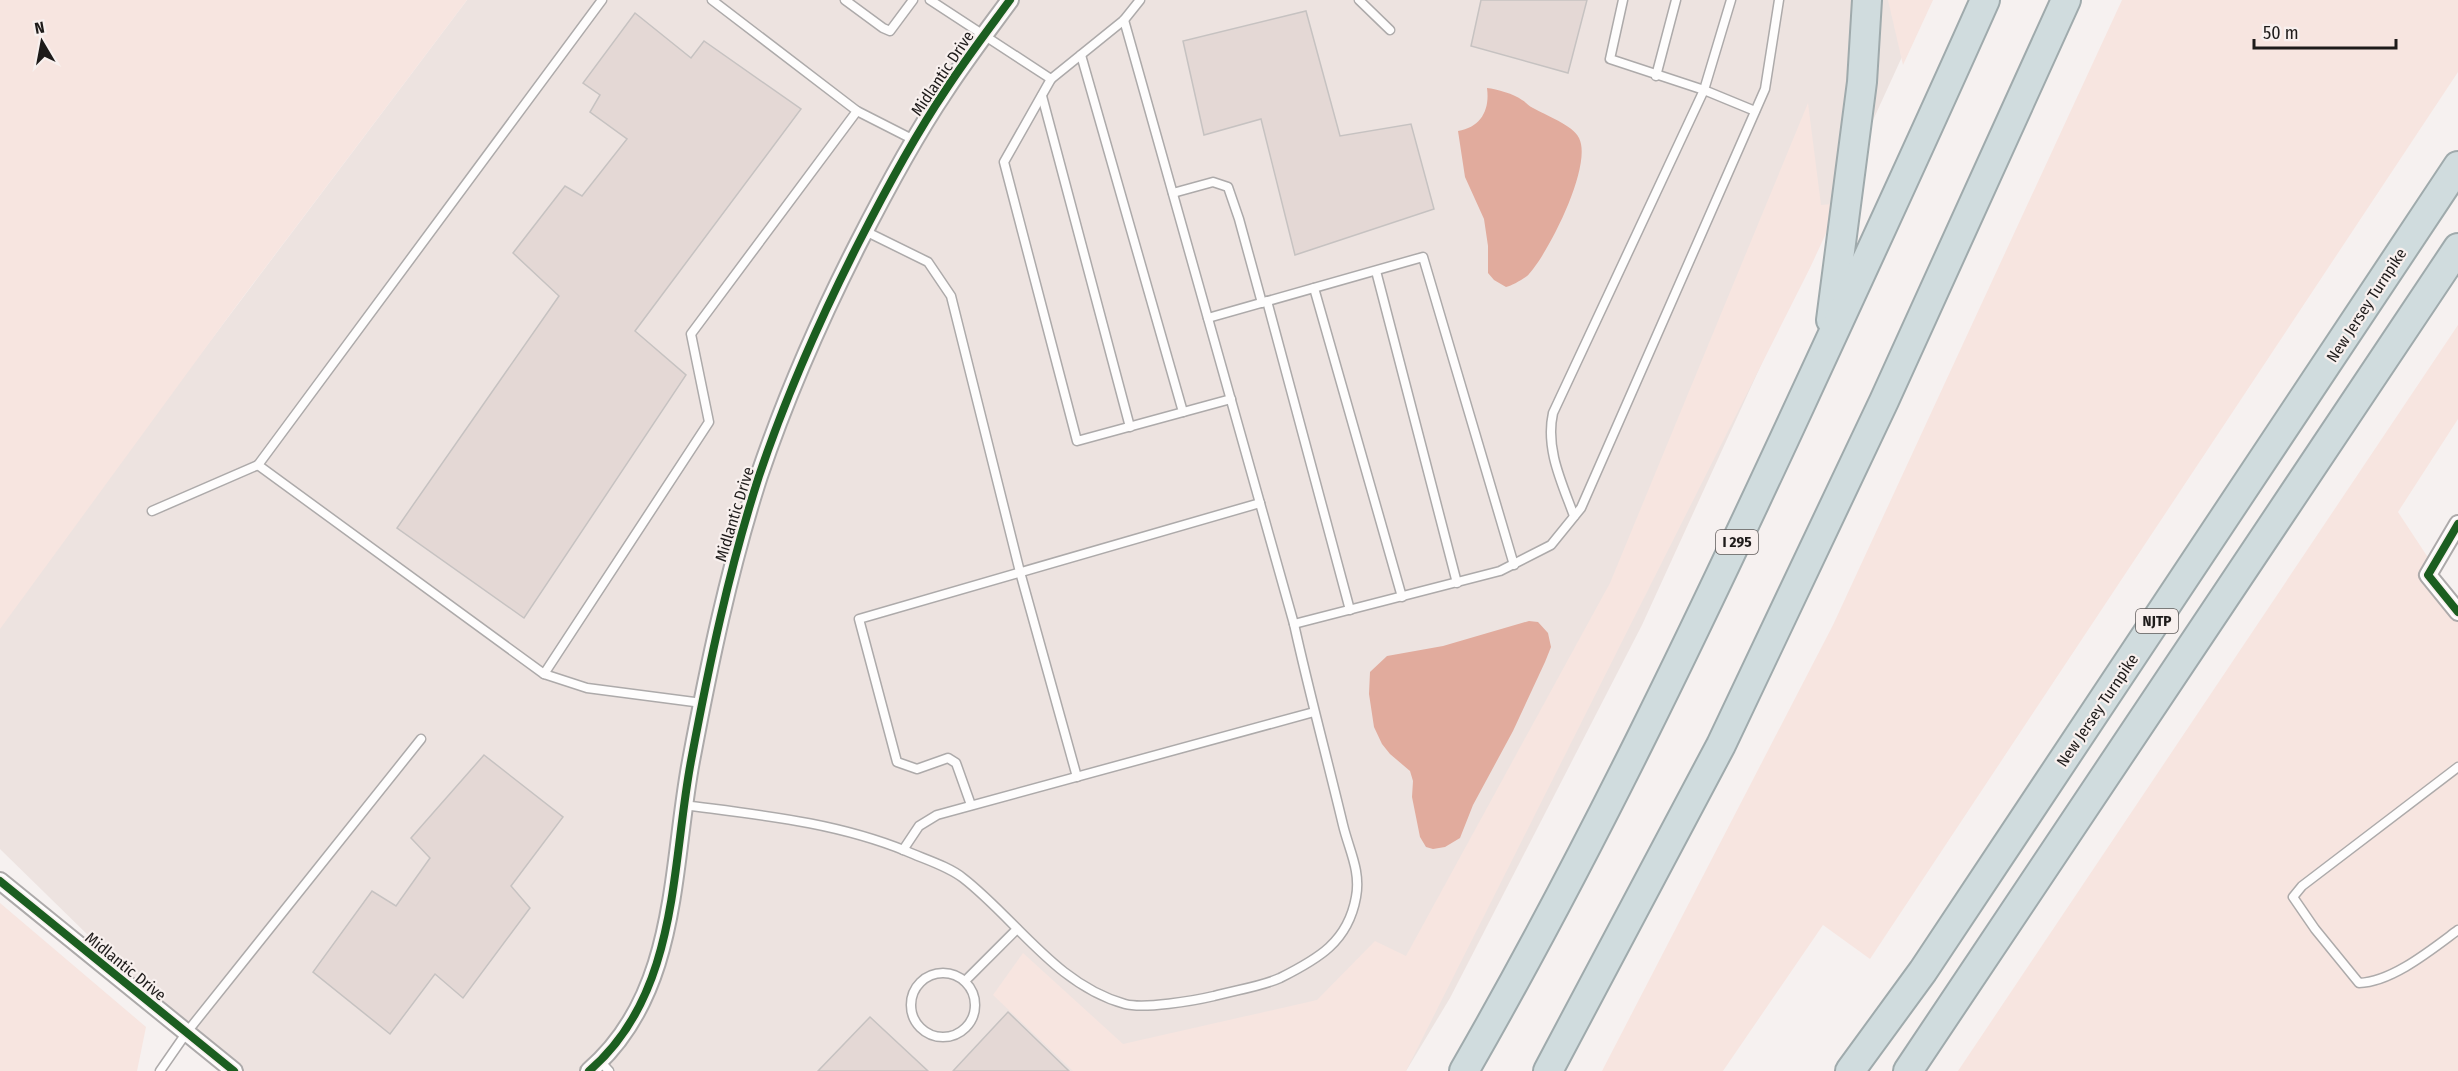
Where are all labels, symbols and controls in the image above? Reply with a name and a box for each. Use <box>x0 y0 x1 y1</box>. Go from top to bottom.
north arrow <box>12 12 72 72</box>
scale bar <box>2254 12 2396 50</box>
text: N <box>33 18 46 38</box>
text: 50 m <box>2263 22 2299 44</box>
street label: Midlantic Drive <box>907 27 978 119</box>
street label: New Jersey Turnpike <box>2323 245 2410 366</box>
street label: Midlantic Drive <box>711 464 758 564</box>
road number: I 295 <box>1716 530 1758 554</box>
road number: NJTP <box>2136 609 2178 633</box>
street label: New Jersey Turnpike <box>2053 650 2142 770</box>
street label: Midlantic Drive <box>82 928 170 1005</box>

